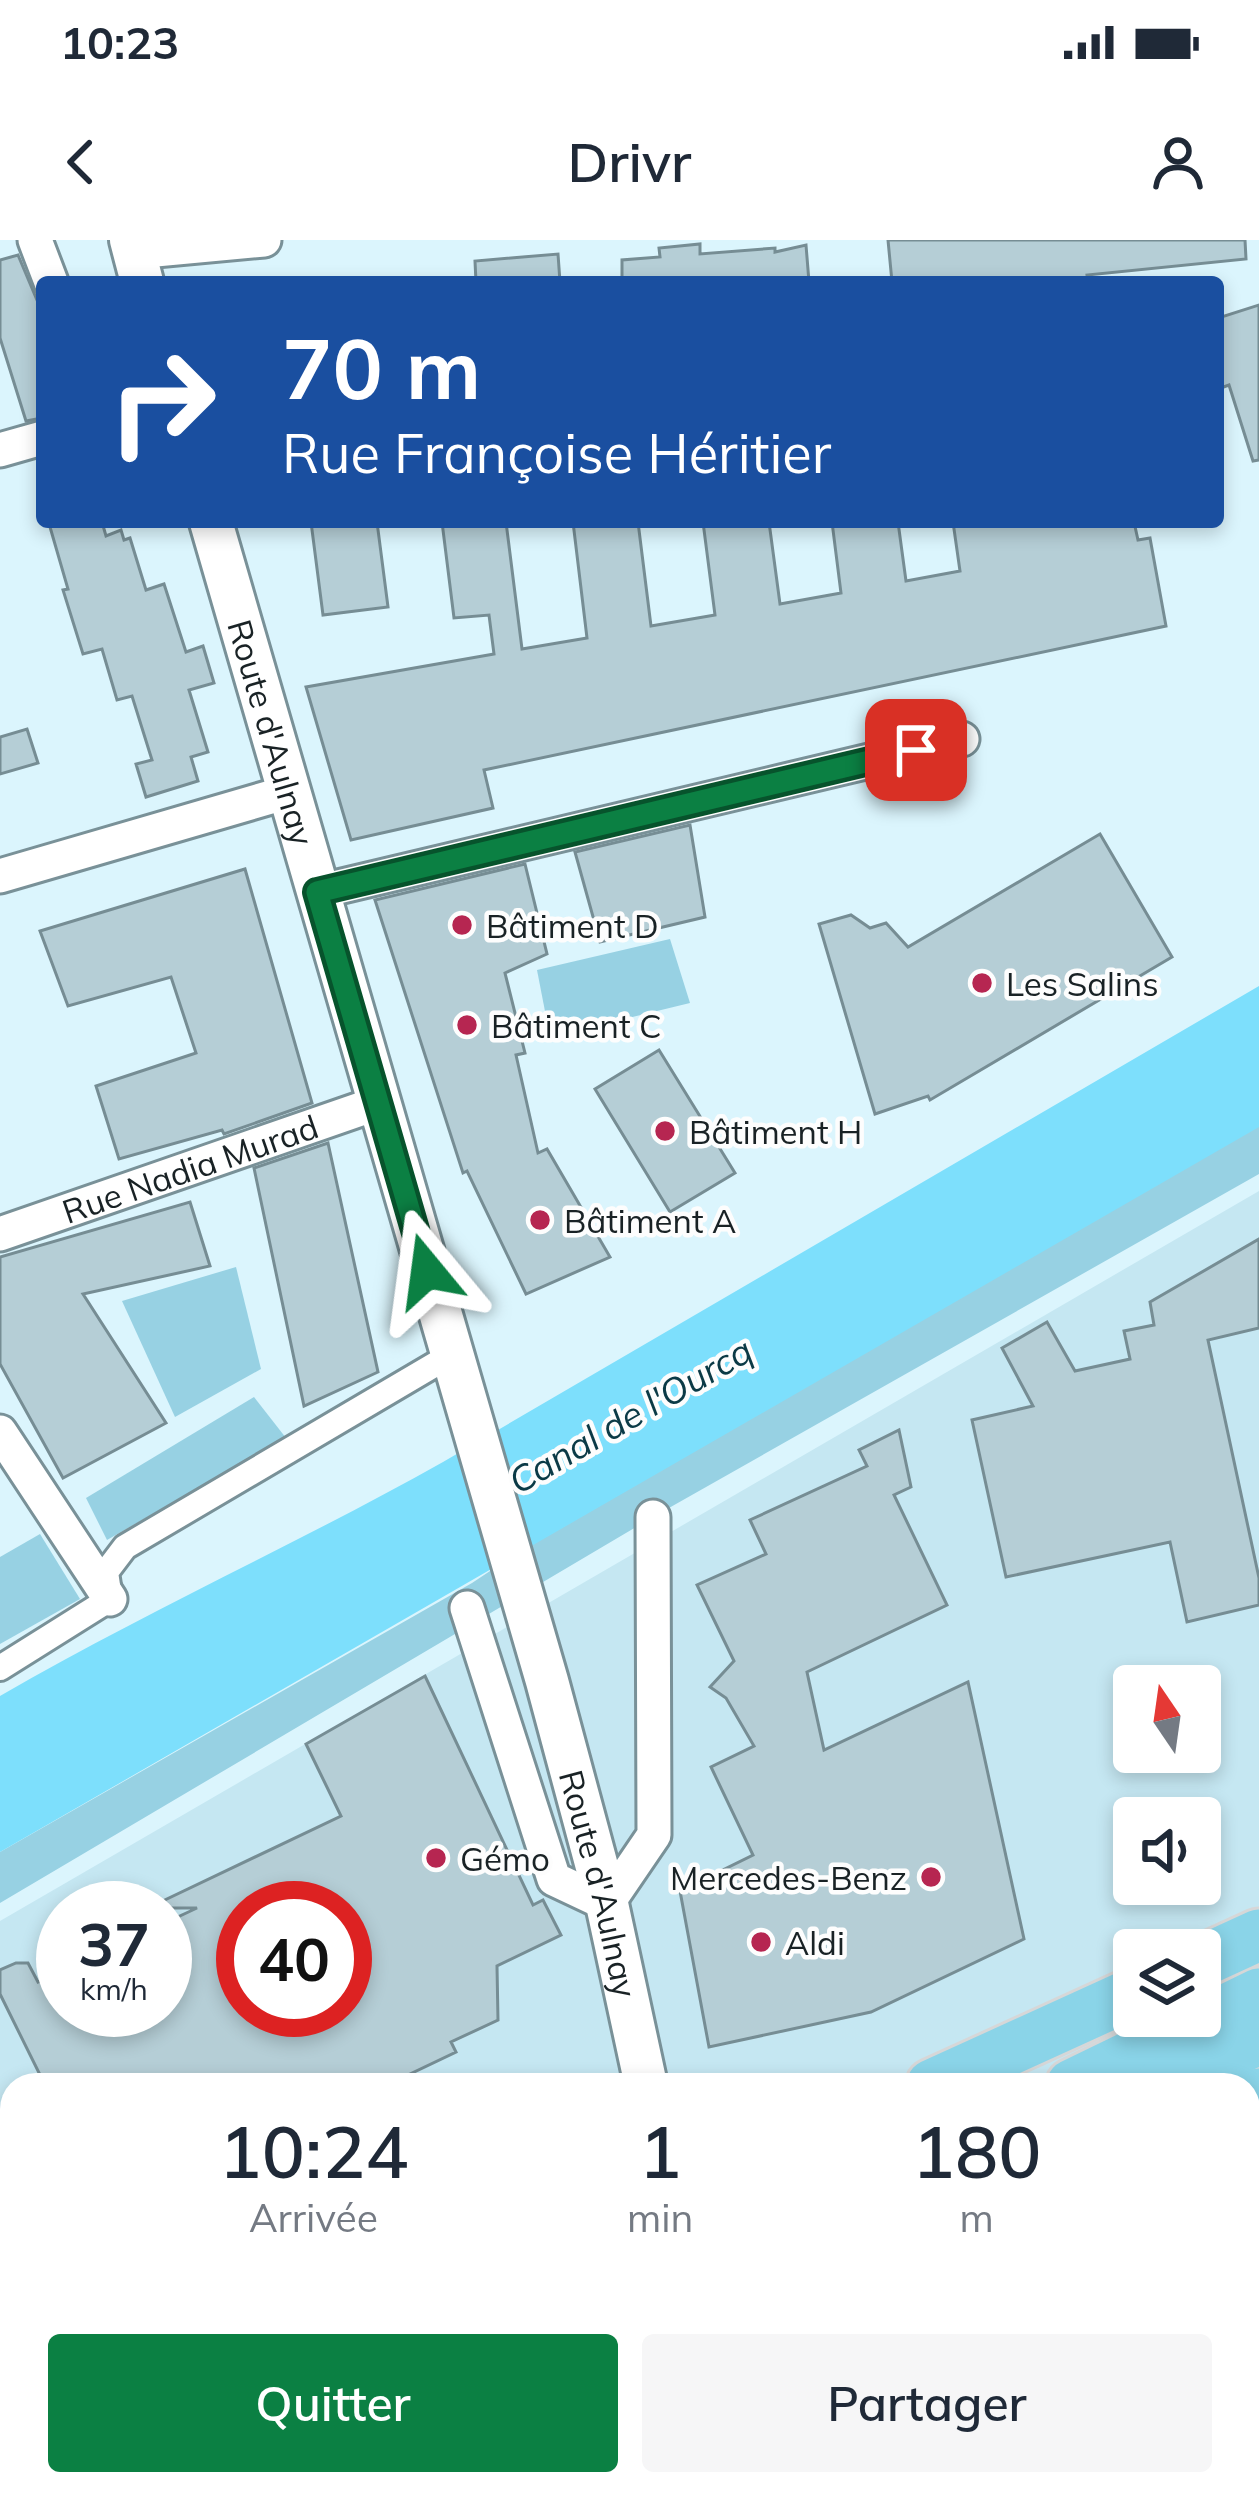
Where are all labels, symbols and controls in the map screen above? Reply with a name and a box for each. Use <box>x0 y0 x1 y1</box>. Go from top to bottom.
text: 10:23 <box>60 14 179 70</box>
text: Drivr <box>568 128 691 196</box>
icon: back <box>48 129 114 195</box>
icon: person <box>1145 129 1211 195</box>
text: 70 m <box>282 315 481 420</box>
icon: right <box>84 324 240 480</box>
text: Rue Françoise Héritier <box>282 419 831 487</box>
street label: Route d'Aulnay <box>220 615 324 850</box>
pin <box>865 699 967 801</box>
icon: arrive <box>883 717 949 783</box>
place label: Bâtiment D <box>486 905 659 946</box>
marker: Bâtiment D <box>449 912 475 938</box>
place label: Les Salins <box>1006 963 1159 1004</box>
marker: Les Salins <box>969 970 995 996</box>
place label: Bâtiment C <box>491 1005 662 1046</box>
marker: Bâtiment C <box>454 1012 480 1038</box>
street label: Rue Nadia Murad <box>57 1105 323 1231</box>
place label: Bâtiment H <box>689 1111 862 1152</box>
marker: Bâtiment H <box>652 1118 678 1144</box>
place label: Bâtiment A <box>564 1200 736 1241</box>
marker: Bâtiment A <box>527 1207 553 1233</box>
position arrow <box>364 1208 490 1334</box>
water label: Canal de l'Ourcq <box>500 1327 760 1503</box>
north arrow <box>1113 1665 1221 1773</box>
map controls <box>1113 1665 1221 2037</box>
street label: Route d'Aulnay <box>551 1765 647 2002</box>
button: sound <box>1113 1797 1221 1905</box>
place label: Gémo <box>460 1838 550 1879</box>
marker: Gémo <box>423 1845 449 1871</box>
place label: Mercedes-Benz <box>670 1857 907 1898</box>
marker: Mercedes-Benz <box>918 1864 944 1890</box>
speed limit sign: 40 <box>216 1881 372 2037</box>
text: 37 <box>78 1906 150 1981</box>
place label: Aldi <box>785 1922 845 1963</box>
marker: Aldi <box>748 1929 774 1955</box>
button: layers <box>1113 1929 1221 2037</box>
text: km/h <box>80 1970 148 2008</box>
text: 10:24 <box>219 2106 408 2196</box>
text: 1 <box>639 2106 682 2196</box>
text: 180 <box>912 2106 1041 2196</box>
text: Arrivée <box>249 2193 378 2242</box>
text: min <box>627 2193 693 2242</box>
text: m <box>960 2193 994 2242</box>
button: Quitter <box>48 2334 618 2472</box>
button: Partager <box>642 2334 1212 2472</box>

